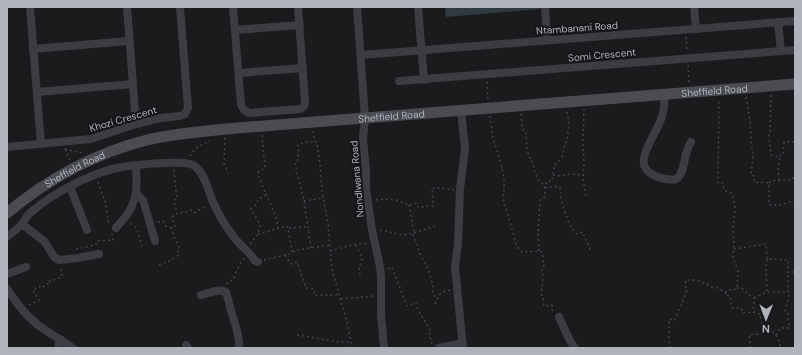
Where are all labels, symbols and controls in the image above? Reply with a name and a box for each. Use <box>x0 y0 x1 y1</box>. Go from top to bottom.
street label: Ntambanani Road <box>536 19 618 37</box>
street label: Somi Crescent <box>567 46 637 64</box>
street label: Sheffield Road <box>681 81 748 99</box>
street label: Khozi Crescent <box>88 103 158 135</box>
street label: Sheffield Road <box>358 107 425 125</box>
street label: Nondlwana Road <box>347 140 367 218</box>
street label: Sheffield Road <box>42 148 107 190</box>
north arrow <box>746 299 786 339</box>
text: N <box>762 322 770 336</box>

